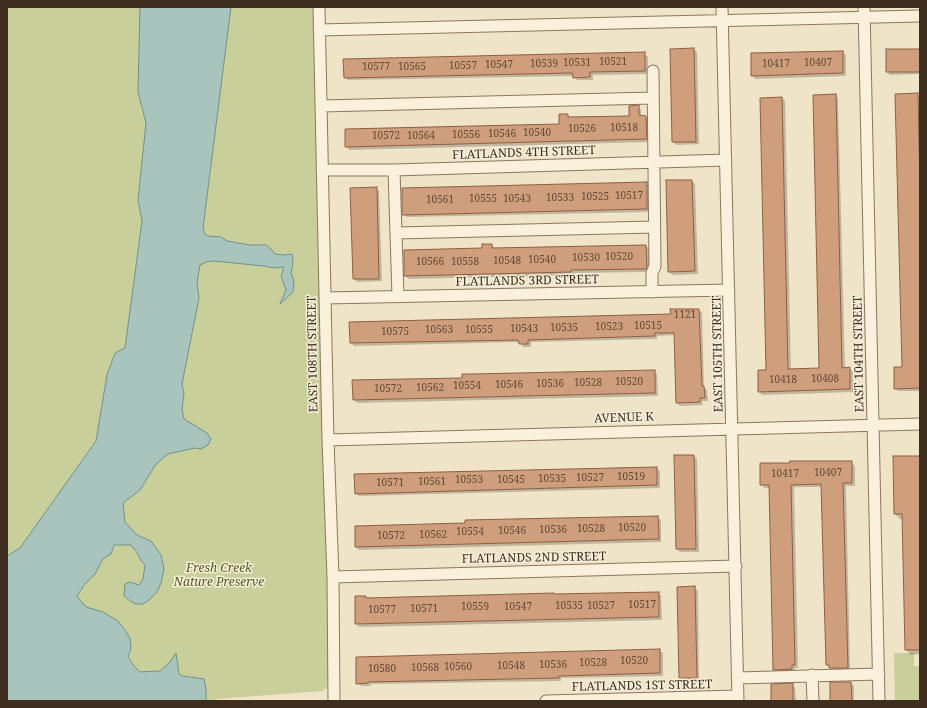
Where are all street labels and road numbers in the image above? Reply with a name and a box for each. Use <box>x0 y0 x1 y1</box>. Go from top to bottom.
street label: FLATLANDS 4TH STREET <box>452 143 596 163</box>
street label: FLATLANDS 3RD STREET <box>455 273 599 289</box>
street label: EAST 108TH STREET <box>305 296 321 412</box>
street label: EAST 105TH STREET <box>710 296 726 412</box>
street label: EAST 104TH STREET <box>851 296 867 412</box>
street label: AVENUE K <box>594 410 654 426</box>
street label: FLATLANDS 2ND STREET <box>462 550 606 566</box>
street label: FLATLANDS 1ST STREET <box>572 678 712 694</box>

